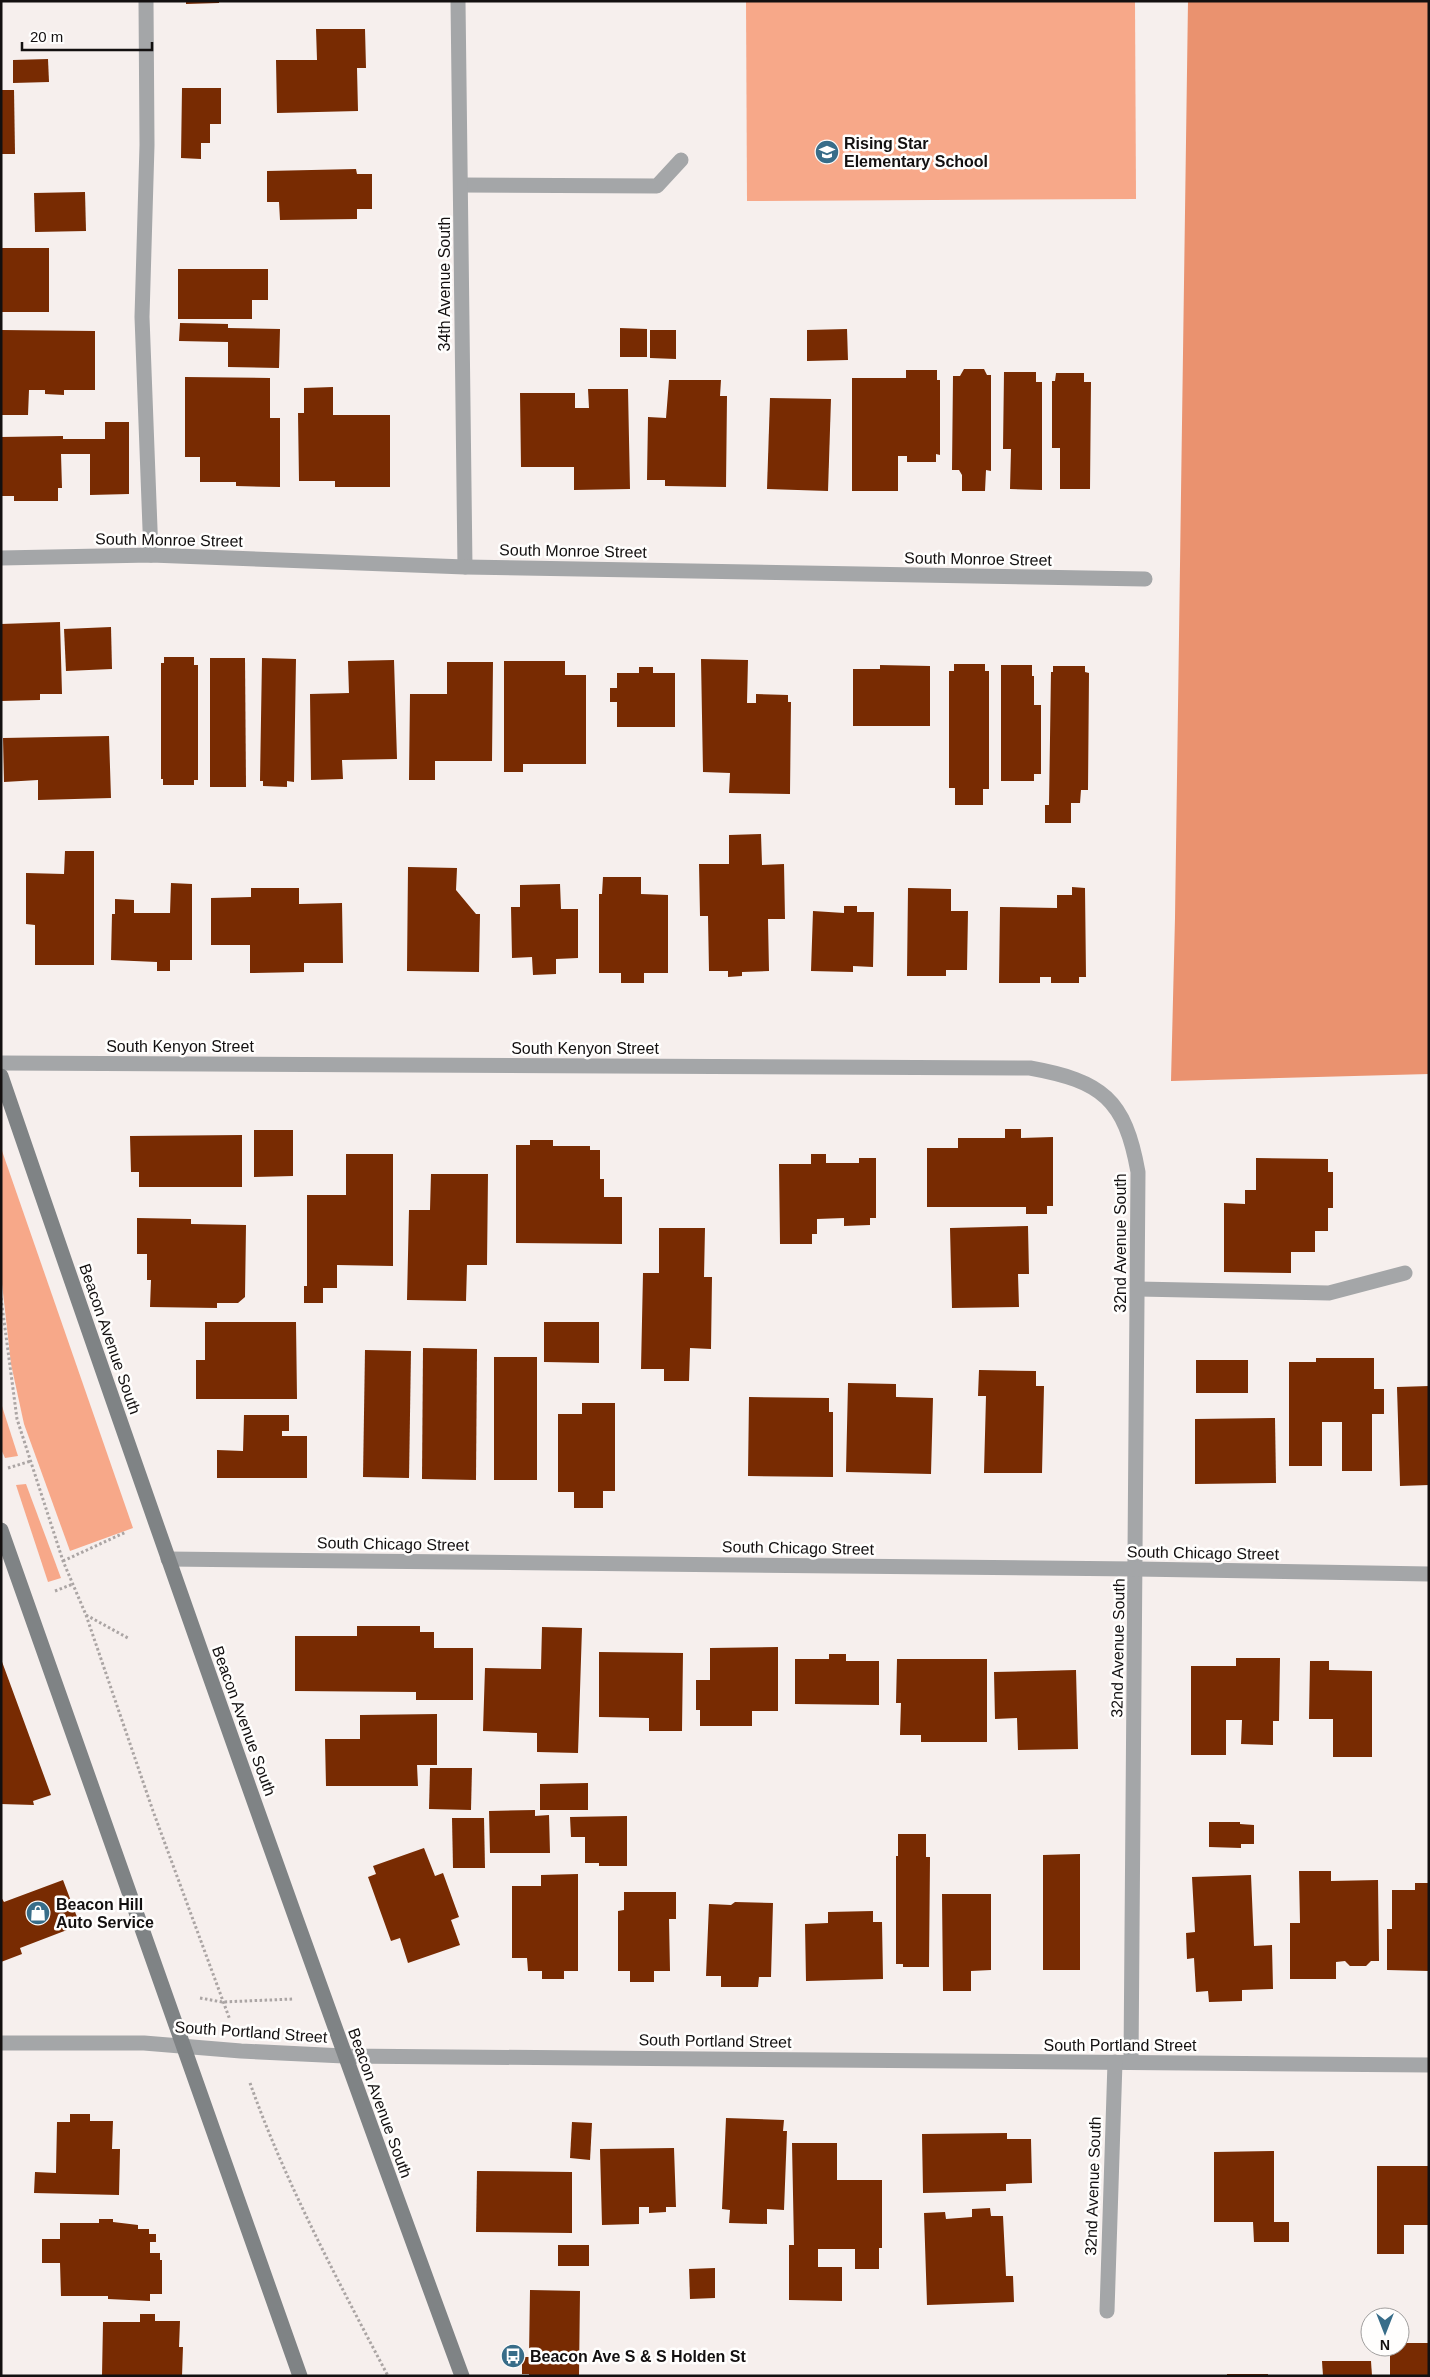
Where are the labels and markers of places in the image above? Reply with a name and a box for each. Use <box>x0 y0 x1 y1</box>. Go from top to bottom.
place label: Rising Star Elementary School <box>844 135 988 170</box>
school or university icon: Rising Star Elementary School <box>814 139 840 165</box>
place label: Beacon Hill Auto Service <box>56 1896 154 1931</box>
shop icon: Beacon Hill Auto Service <box>25 1900 51 1926</box>
bus stop icon: Beacon Ave S & S Holden St <box>500 2343 526 2369</box>
place label: Beacon Ave S & S Holden St <box>530 2348 746 2365</box>

